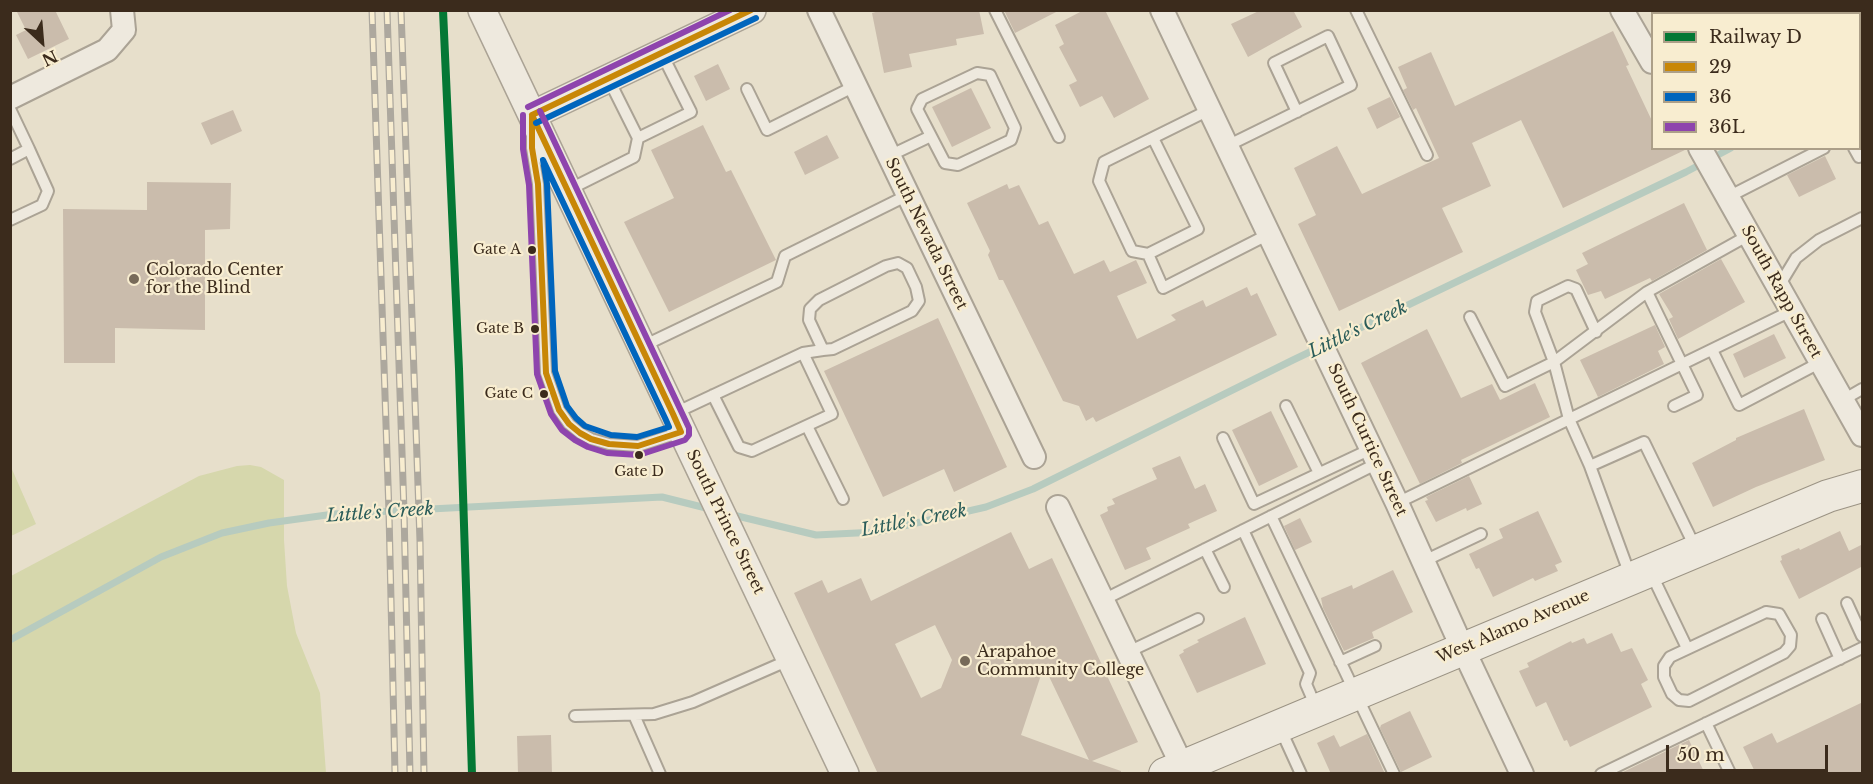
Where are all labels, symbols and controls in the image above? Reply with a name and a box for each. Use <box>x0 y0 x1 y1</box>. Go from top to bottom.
north arrow <box>12 12 72 72</box>
legend <box>1651 12 1861 150</box>
text: Railway D <box>1709 26 1802 48</box>
text: N <box>39 46 61 70</box>
text: 29 <box>1709 56 1732 78</box>
text: 36 <box>1709 86 1732 108</box>
text: 36L <box>1709 116 1745 138</box>
street label: South Nevada Street <box>881 155 971 313</box>
street label: South Rapp Street <box>1736 222 1826 362</box>
place label: Gate A <box>473 242 521 258</box>
marker: Gate A <box>526 244 538 256</box>
place label: Colorado Center for the Blind <box>146 260 283 298</box>
marker: Colorado Center for the Blind <box>127 272 141 286</box>
water label: Little's Creek <box>1305 297 1411 363</box>
place label: Gate B <box>476 321 524 337</box>
marker: Gate B <box>529 323 541 335</box>
street label: South Curtice Street <box>1323 361 1411 519</box>
place label: Gate C <box>485 386 533 402</box>
marker: Gate C <box>538 388 550 400</box>
street label: South Prince Street <box>682 446 768 598</box>
marker: Gate D <box>633 449 645 461</box>
place label: Gate D <box>614 464 664 480</box>
water label: Little's Creek <box>326 498 434 528</box>
water label: Little's Creek <box>859 500 969 542</box>
street label: West Alamo Avenue <box>1434 586 1592 668</box>
place label: Arapahoe Community College <box>977 642 1144 680</box>
marker: Arapahoe Community College <box>958 654 972 668</box>
scale bar <box>1669 733 1831 771</box>
text: 50 m <box>1677 744 1725 766</box>

